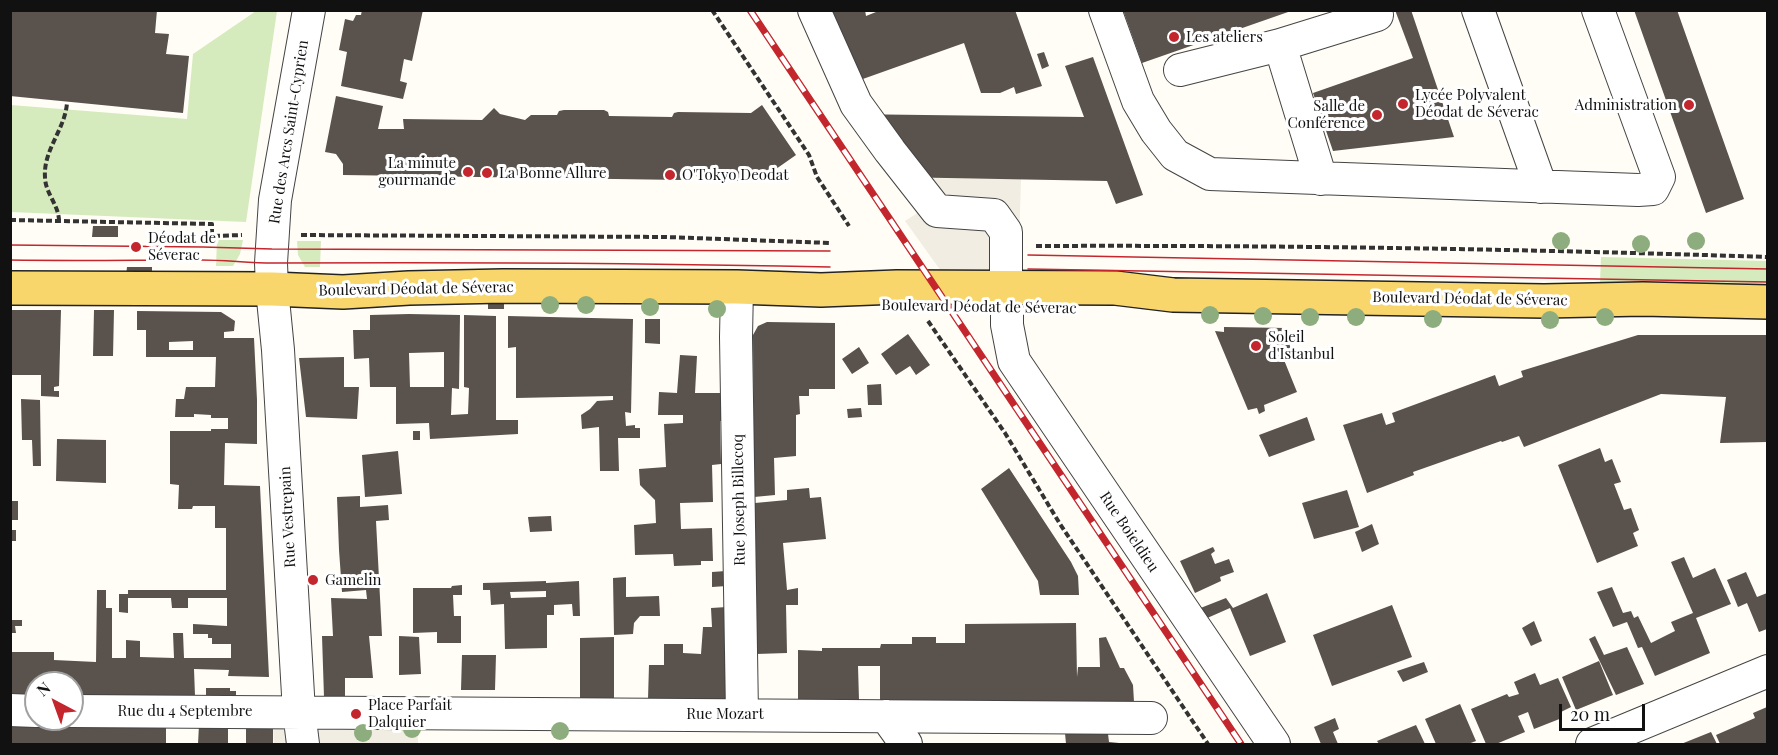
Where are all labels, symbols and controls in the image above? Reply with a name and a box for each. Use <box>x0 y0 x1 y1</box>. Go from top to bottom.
place label: Les ateliers <box>1186 28 1263 46</box>
marker: Les ateliers <box>1167 30 1181 44</box>
street label: Rue des Arcs Saint-Cyprien <box>266 39 312 225</box>
place label: Lycée Polyvalent Déodat de Séverac <box>1415 86 1539 121</box>
place label: Administration <box>1575 96 1677 114</box>
place label: Salle de Conférence <box>1287 97 1365 132</box>
marker: Lycée Polyvalent Déodat de Séverac <box>1396 97 1410 111</box>
marker: Administration <box>1682 98 1696 112</box>
marker: Salle de Conférence <box>1370 108 1384 122</box>
place label: La minute gourmande <box>379 154 456 189</box>
place label: La Bonne Allure <box>499 164 607 182</box>
marker: La minute gourmande <box>461 165 475 179</box>
marker: La Bonne Allure <box>480 166 494 180</box>
place label: O'Tokyo Deodat <box>682 166 788 184</box>
marker: O'Tokyo Deodat <box>663 168 677 182</box>
place label: Déodat de Séverac <box>148 229 216 264</box>
marker: Déodat de Séverac <box>129 240 143 254</box>
street label: Boulevard Déodat de Séverac <box>318 278 514 300</box>
street label: Boulevard Déodat de Séverac <box>1372 288 1568 310</box>
street label: Boulevard Déodat de Séverac <box>881 296 1077 318</box>
place label: Soleil d'Istanbul <box>1268 328 1334 363</box>
marker: Soleil d'Istanbul <box>1249 339 1263 353</box>
street label: Rue Joseph Billecoq <box>729 434 749 566</box>
street label: Rue Vestrepain <box>276 466 300 568</box>
street label: Rue Boieldieu <box>1096 488 1162 576</box>
place label: Gamelin <box>325 571 381 589</box>
marker: Gamelin <box>306 573 320 587</box>
north arrow <box>24 671 84 731</box>
text: N <box>32 677 54 700</box>
scale bar <box>1562 692 1648 730</box>
place label: Place Parfait Dalquier <box>368 696 452 731</box>
street label: Rue du 4 Septembre <box>117 702 253 720</box>
text: 20 m <box>1570 702 1610 726</box>
street label: Rue Mozart <box>686 705 764 723</box>
marker: Place Parfait Dalquier <box>349 707 363 721</box>

